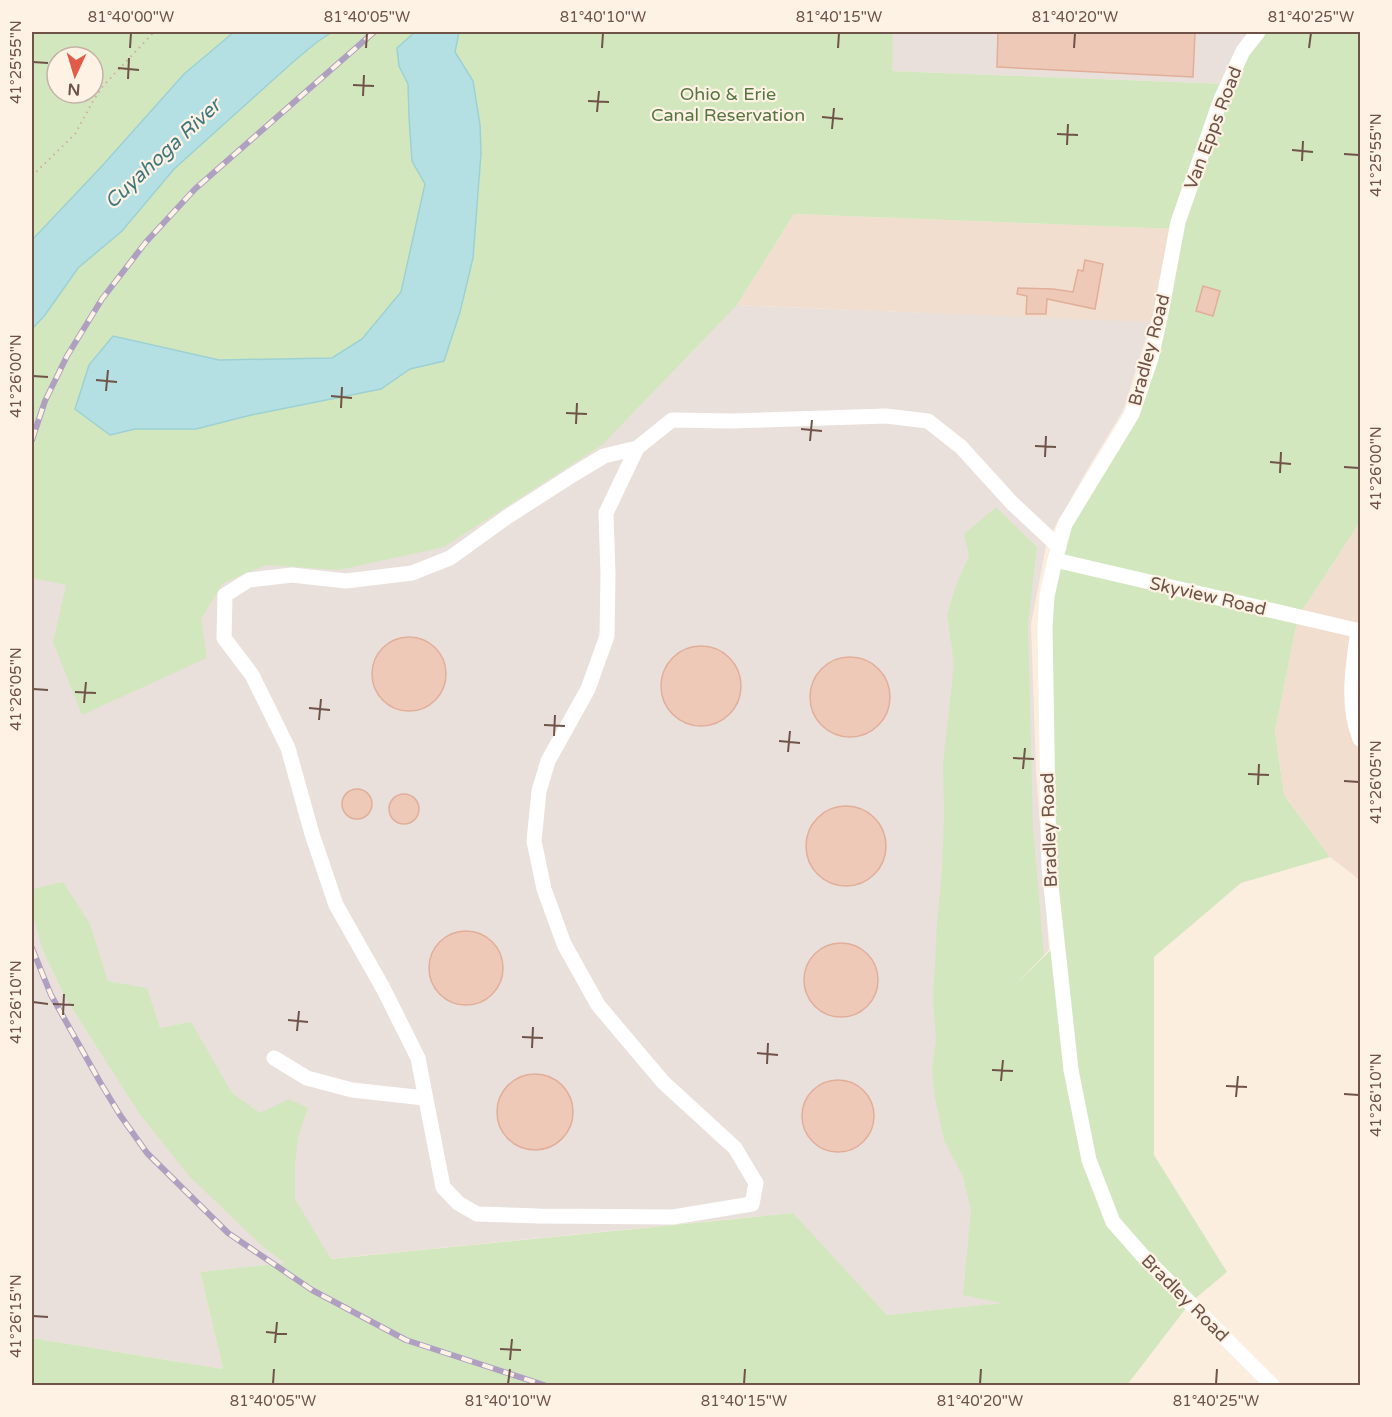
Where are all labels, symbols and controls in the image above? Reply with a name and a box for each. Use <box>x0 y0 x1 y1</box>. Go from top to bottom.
text: 81°40'00"W <box>88 8 174 26</box>
text: 81°40'05"W <box>324 8 410 26</box>
text: 81°40'10"W <box>560 8 646 26</box>
text: 81°40'15"W <box>796 8 882 26</box>
text: 81°40'20"W <box>1032 8 1118 26</box>
text: 81°40'25"W <box>1268 8 1354 26</box>
text: 41°25'55"N <box>7 20 25 104</box>
north arrow <box>45 45 105 105</box>
street label: Van Epps Road <box>1179 63 1247 193</box>
text: N <box>67 79 81 99</box>
park label: Ohio & Erie Canal Reservation <box>651 83 805 126</box>
water label: Cuyahoga River <box>100 93 228 214</box>
text: 41°25'55"N <box>1367 113 1385 197</box>
street label: Bradley Road <box>1124 292 1174 408</box>
text: 41°26'00"N <box>7 334 25 418</box>
text: 41°26'00"N <box>1367 426 1385 510</box>
street label: Skyview Road <box>1148 572 1268 620</box>
text: 41°26'05"N <box>7 647 25 731</box>
text: 41°26'05"N <box>1367 740 1385 824</box>
street label: Bradley Road <box>1036 772 1062 888</box>
text: 41°26'10"N <box>7 960 25 1044</box>
text: 41°26'10"N <box>1367 1053 1385 1137</box>
street label: Bradley Road <box>1137 1250 1233 1346</box>
text: 41°26'15"N <box>7 1274 25 1358</box>
text: 81°40'05"W <box>230 1392 316 1410</box>
text: 81°40'10"W <box>465 1392 551 1410</box>
text: 81°40'15"W <box>701 1392 787 1410</box>
text: 81°40'20"W <box>937 1392 1023 1410</box>
text: 81°40'25"W <box>1173 1392 1259 1410</box>

